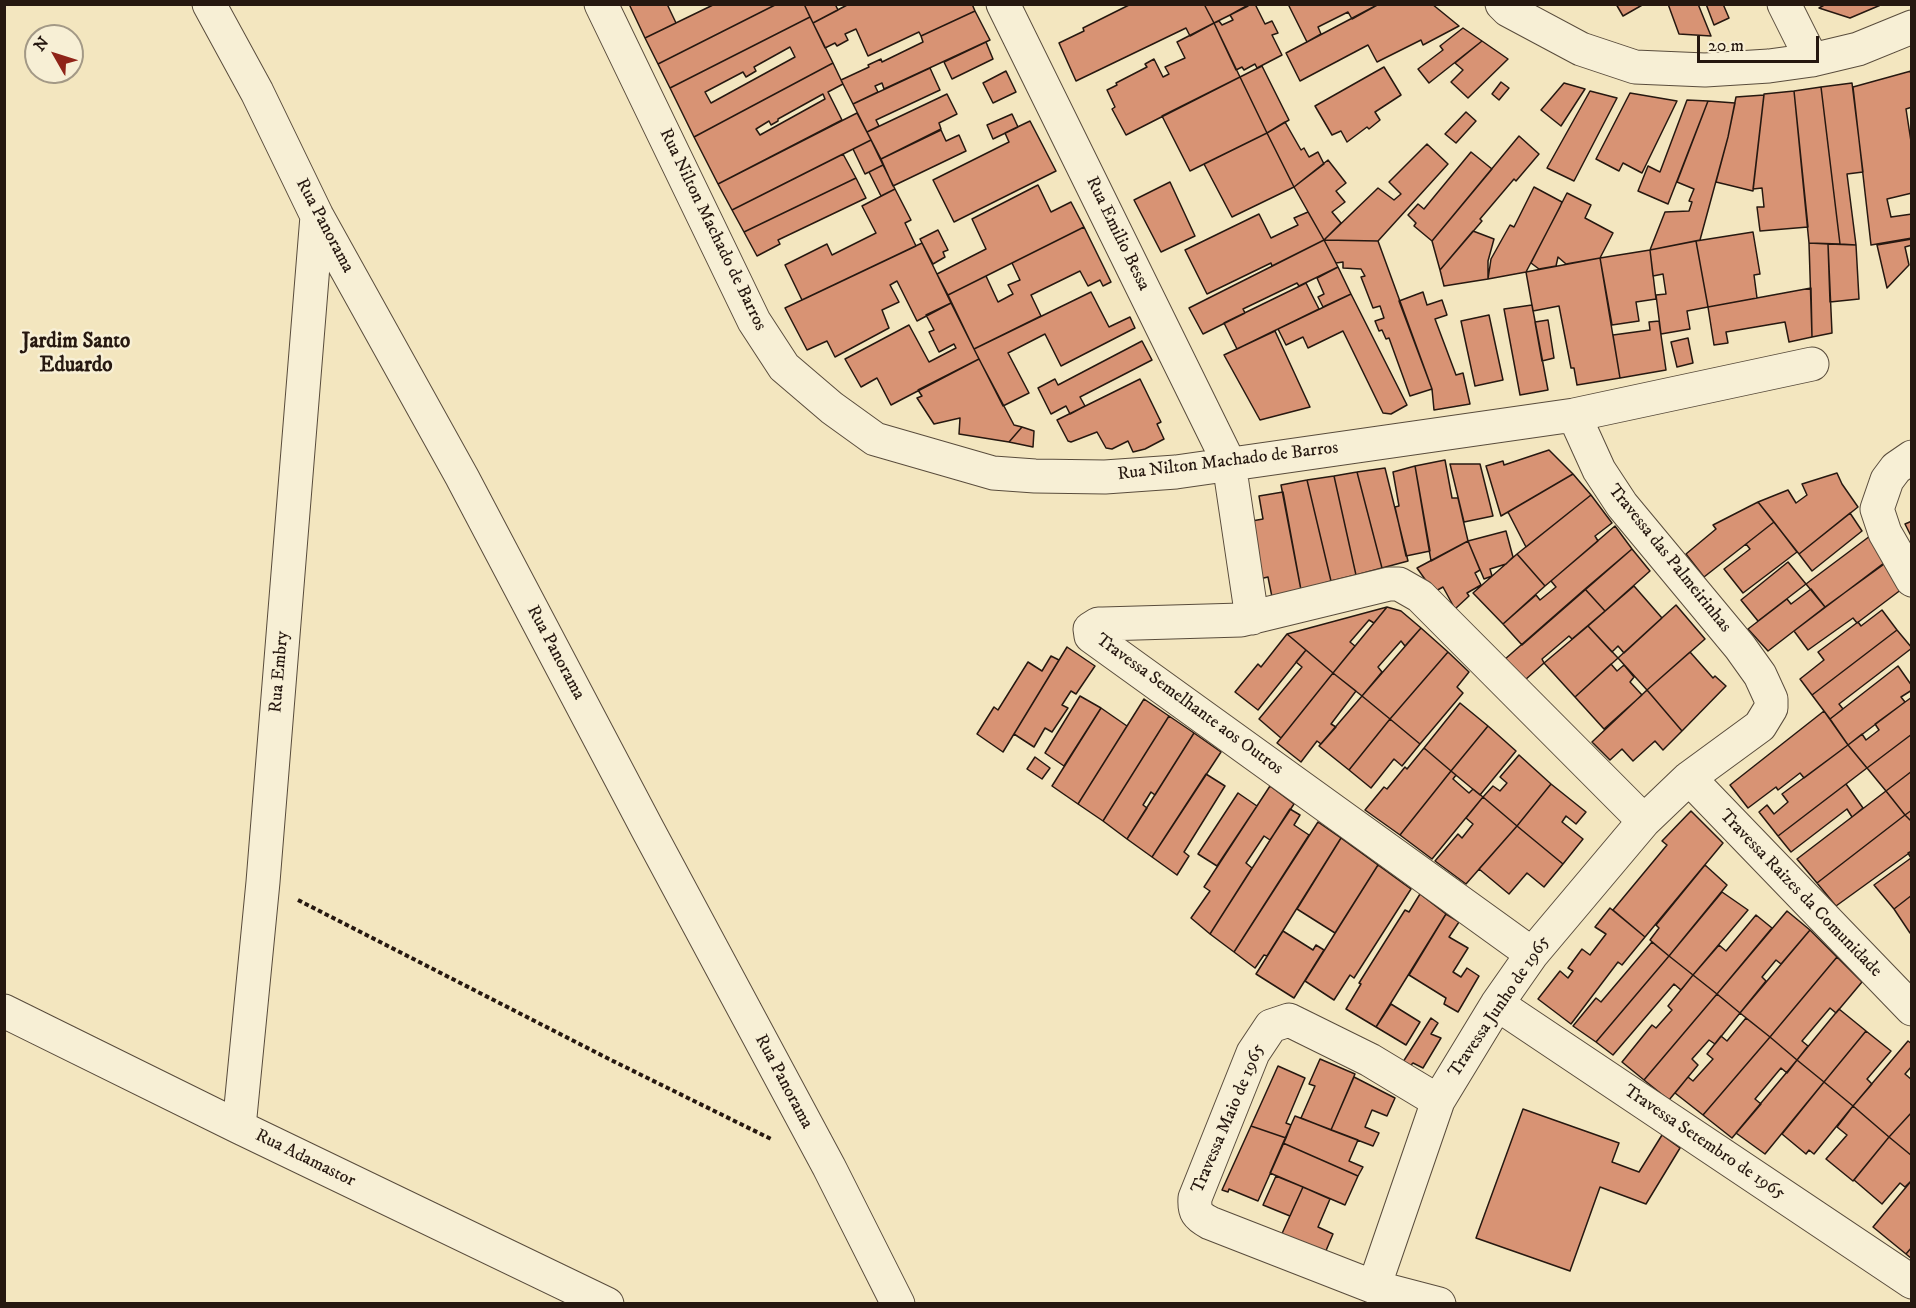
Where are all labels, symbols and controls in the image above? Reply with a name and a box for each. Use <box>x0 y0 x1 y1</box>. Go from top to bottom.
north arrow <box>24 24 84 84</box>
scale bar <box>1700 24 1822 62</box>
text: N <box>30 33 53 55</box>
text: 20 m <box>1708 35 1744 57</box>
street label: Rua Nilton Machado de Barros <box>654 125 770 335</box>
street label: Rua Emilio Bessa <box>1080 173 1154 295</box>
street label: Rua Panorama <box>290 175 358 277</box>
district label: Jardim Santo Eduardo <box>22 330 130 380</box>
street label: Rua Nilton Machado de Barros <box>1116 438 1340 486</box>
street label: Travessa das Palmeirinhas <box>1603 481 1735 637</box>
street label: Rua Panorama <box>521 602 589 704</box>
street label: Rua Embry <box>266 630 294 714</box>
street label: Travessa Semelhante aos Outros <box>1091 630 1287 780</box>
street label: Travessa Raizes da Comunidade <box>1714 806 1886 982</box>
street label: Travessa Junho de 1965 <box>1445 932 1555 1082</box>
street label: Rua Panorama <box>749 1031 817 1133</box>
street label: Travessa Maio de 1965 <box>1188 1041 1270 1197</box>
street label: Travessa Setembro de 1965 <box>1619 1081 1789 1205</box>
street label: Rua Adamastor <box>251 1125 359 1193</box>

